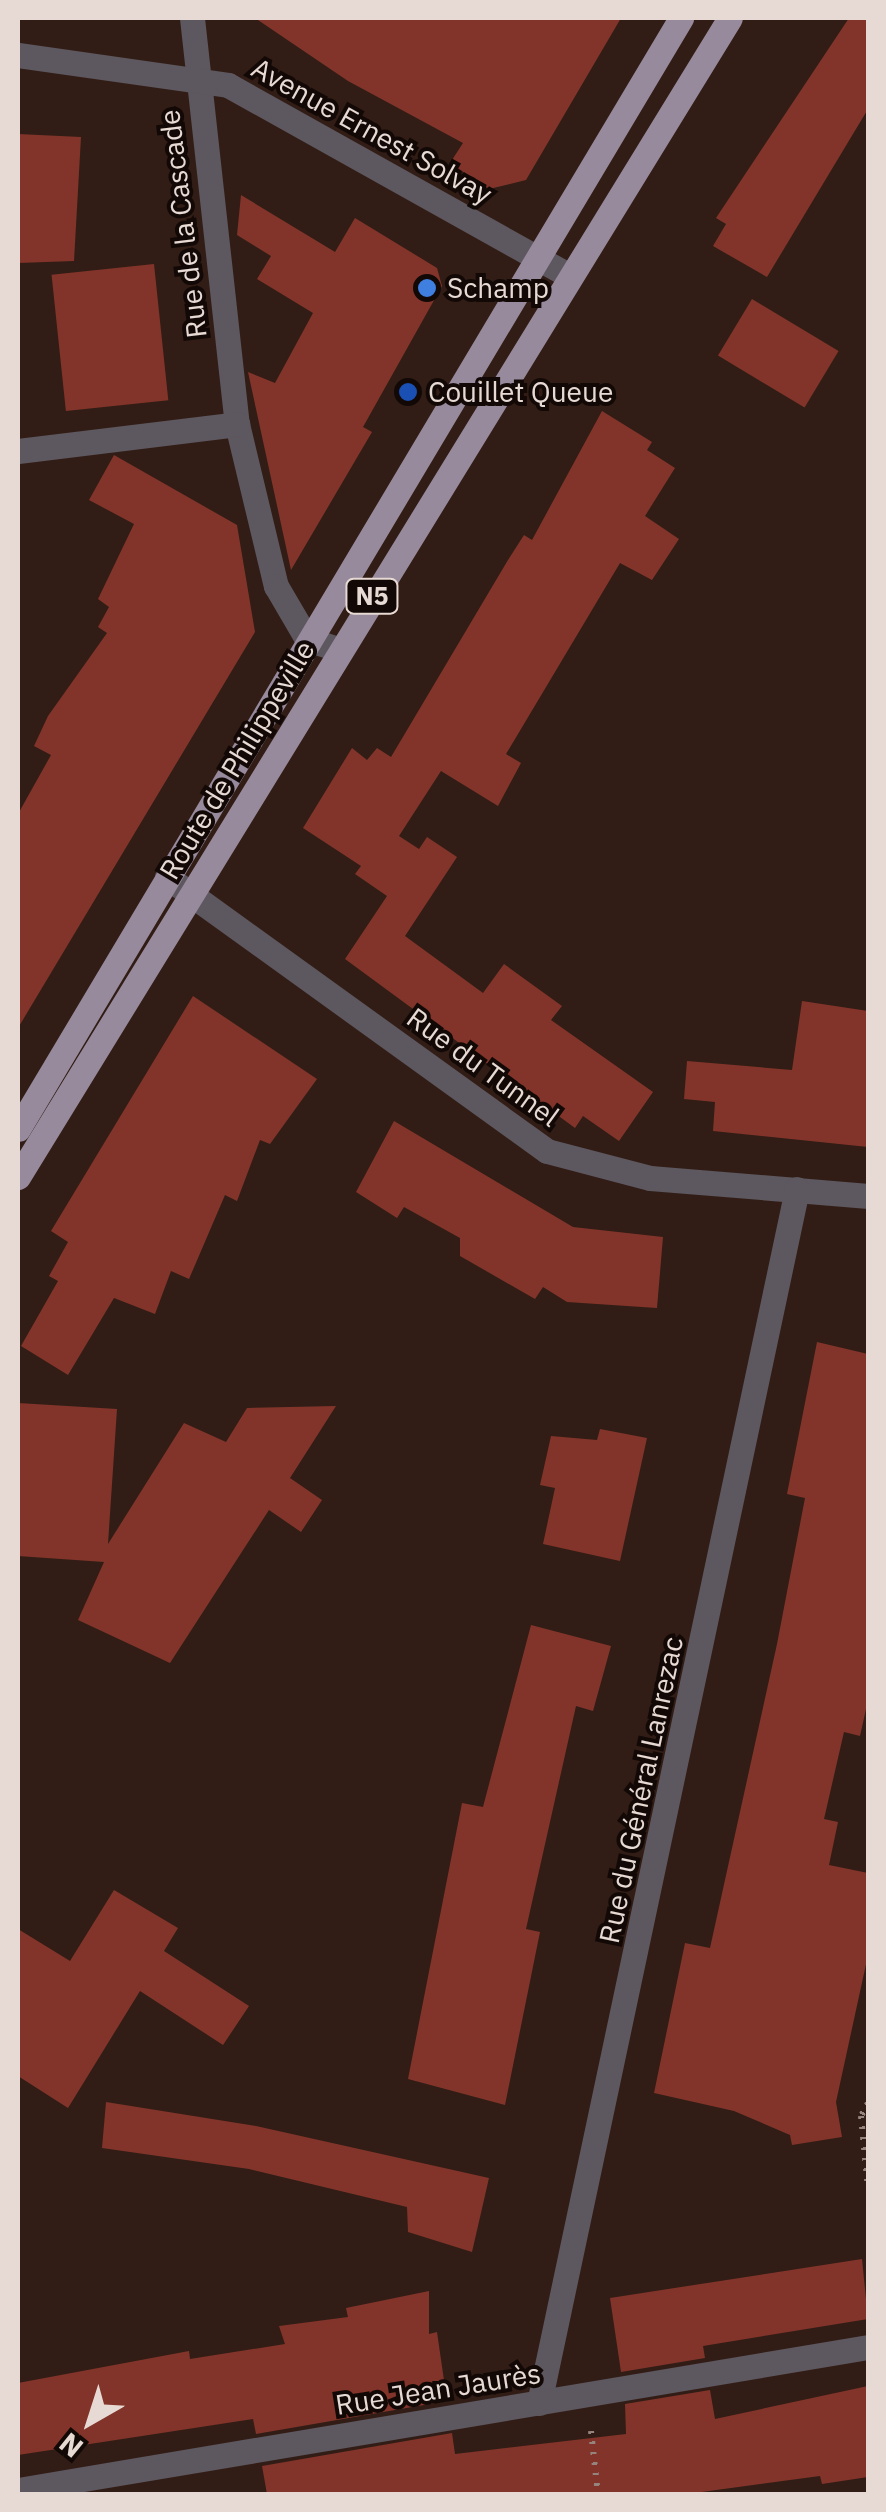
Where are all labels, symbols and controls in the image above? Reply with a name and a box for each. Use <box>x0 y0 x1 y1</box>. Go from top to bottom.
street label: Avenue Ernest Solvay <box>246 51 498 211</box>
street label: Rue de la Cascade <box>152 108 214 340</box>
place label: Schamp <box>447 271 549 305</box>
marker: Schamp <box>416 277 438 299</box>
place label: Couillet Queue <box>428 375 613 409</box>
marker: Couillet Queue <box>397 381 419 403</box>
road number: N5 <box>344 576 400 616</box>
street label: Route de Philippeville <box>152 635 322 885</box>
street label: Rue du Tunnel <box>400 1001 566 1133</box>
street label: Rue du Général Lanrezac <box>592 1634 690 1946</box>
street label: Rue Jean Jaurès <box>333 2356 543 2422</box>
north arrow <box>40 2372 140 2472</box>
text: N <box>51 2425 90 2466</box>

